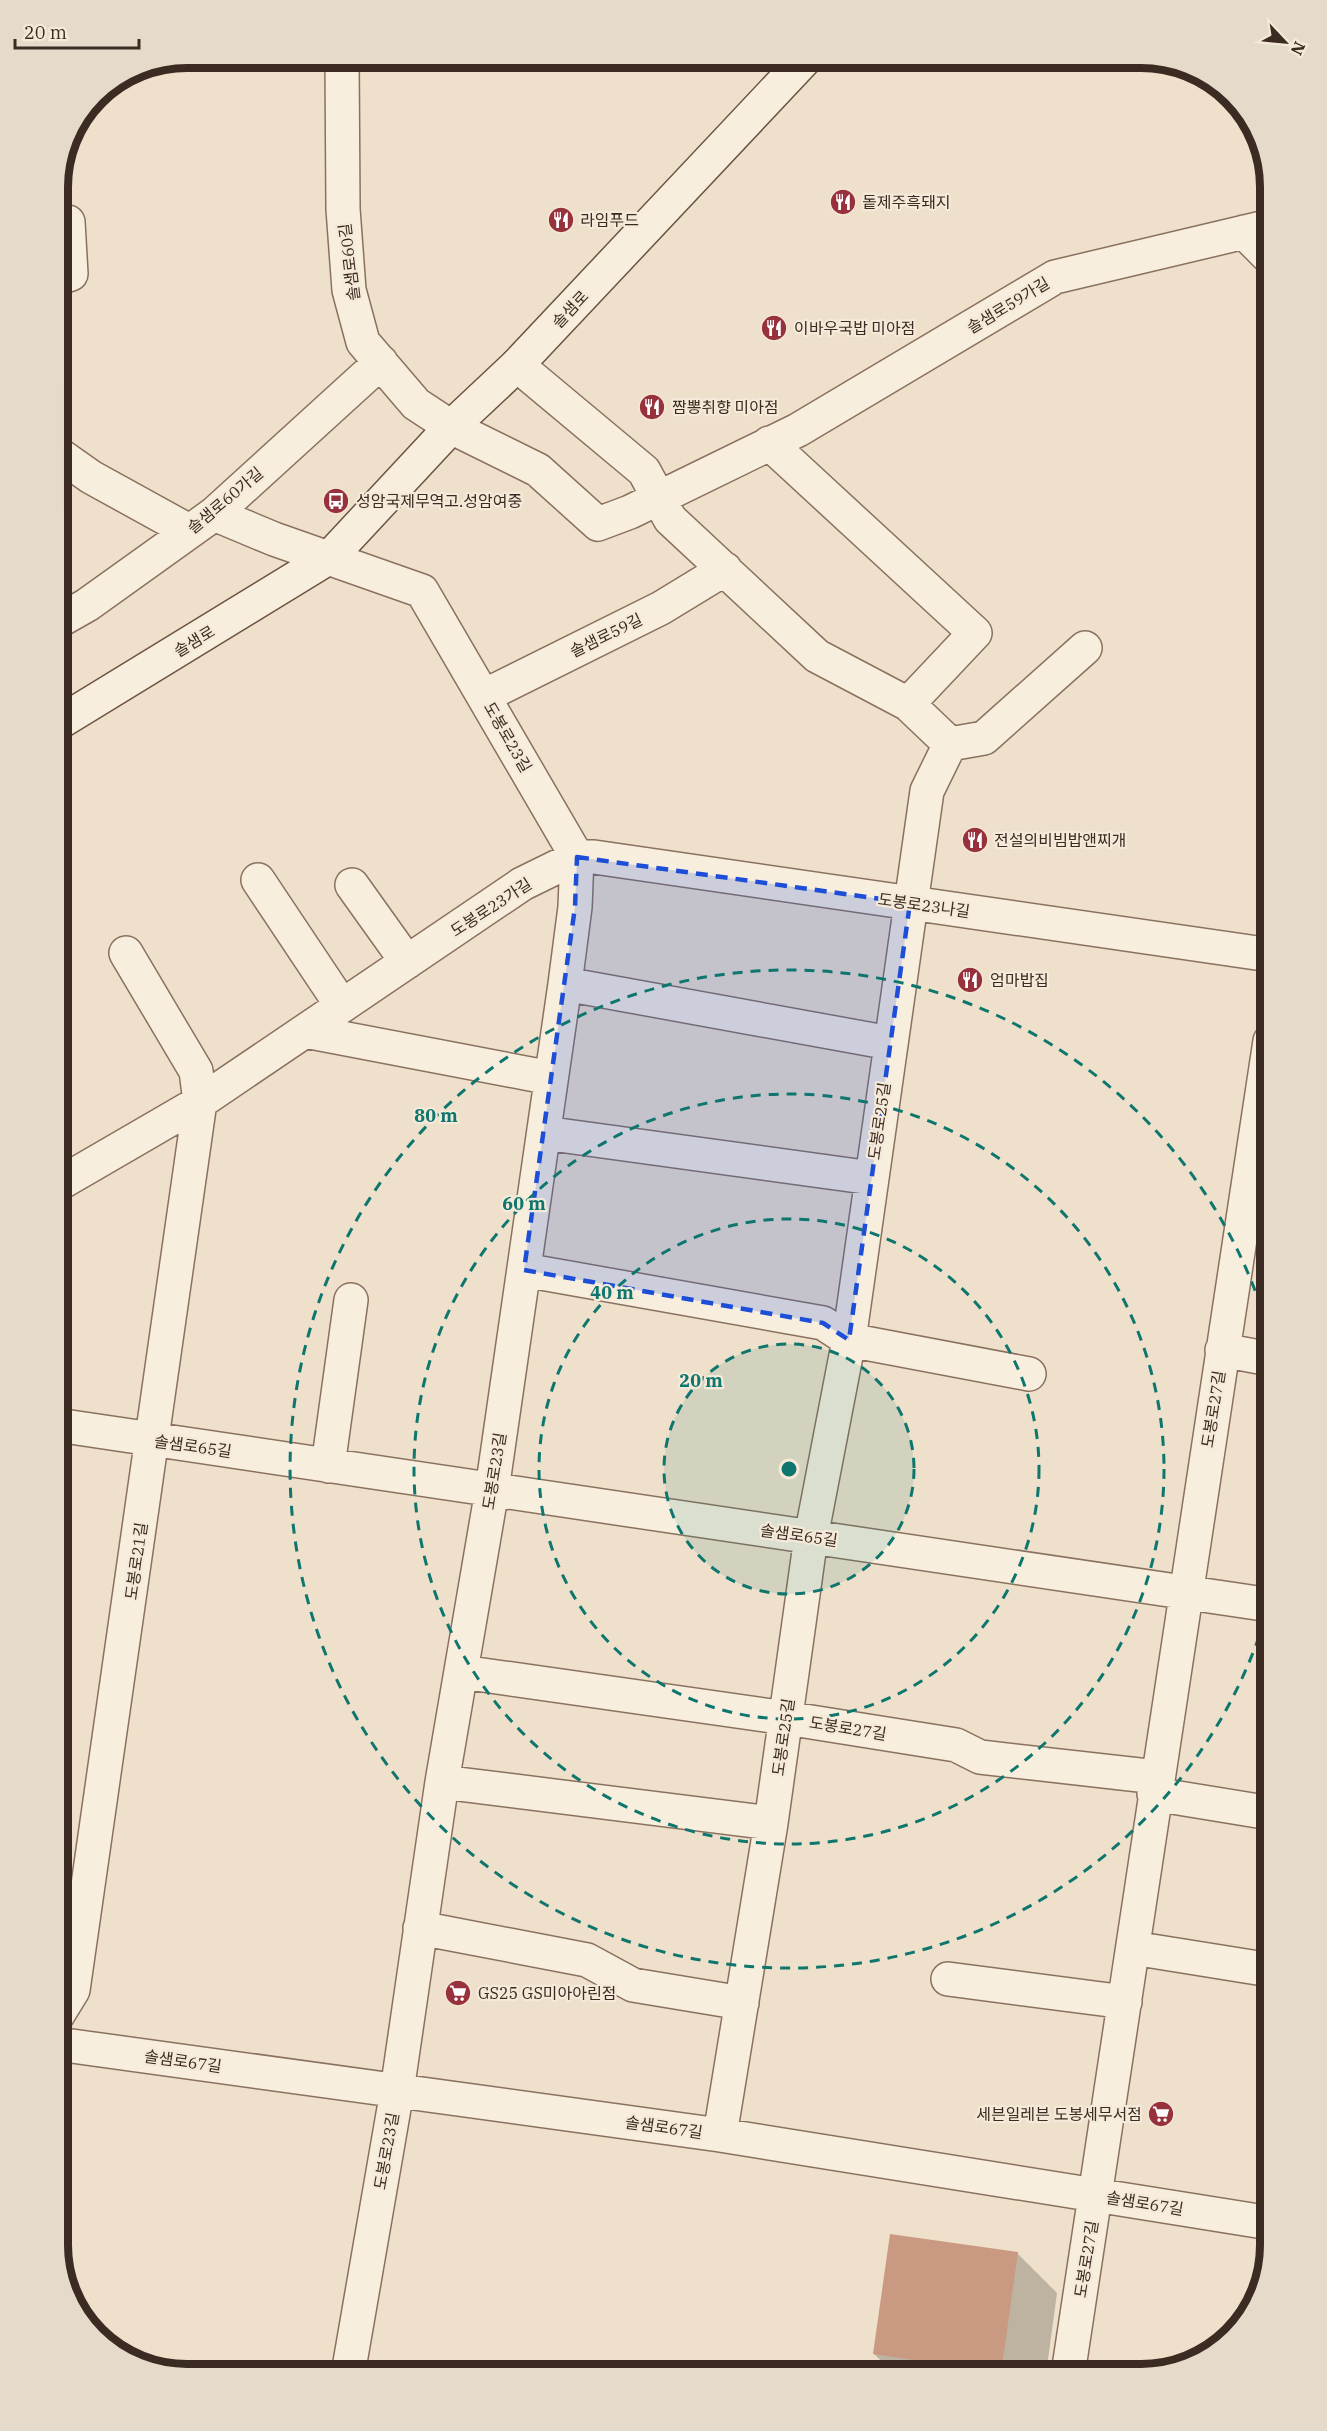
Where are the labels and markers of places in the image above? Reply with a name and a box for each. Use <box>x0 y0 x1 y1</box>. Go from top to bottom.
restaurant icon: 돝제주흑돼지 <box>828 187 858 217</box>
place label: 돝제주흑돼지 <box>862 192 950 212</box>
restaurant icon: 라임푸드 <box>546 205 576 235</box>
place label: 라임푸드 <box>580 210 639 230</box>
restaurant icon: 이바우국밥 미아점 <box>759 313 789 343</box>
place label: 이바우국밥 미아점 <box>794 318 915 338</box>
restaurant icon: 짬뽕취향 미아점 <box>637 392 667 422</box>
place label: 짬뽕취향 미아점 <box>672 397 779 417</box>
bus stop icon: 성암국제무역고.성암여중 <box>321 486 351 516</box>
place label: 성암국제무역고.성암여중 <box>356 491 522 511</box>
restaurant icon: 전설의비빔밥앤찌개 <box>960 825 990 855</box>
place label: 전설의비빔밥앤찌개 <box>994 830 1126 850</box>
restaurant icon: 엄마밥집 <box>955 965 985 995</box>
place label: 엄마밥집 <box>990 970 1049 990</box>
centre of rings <box>779 1459 799 1479</box>
supermarket icon: GS25 GS미아아린점 <box>443 1978 473 2008</box>
place label: GS25 GS미아아린점 <box>478 1983 616 2003</box>
supermarket icon: 세븐일레븐 도봉세무서점 <box>1146 2099 1176 2129</box>
place label: 세븐일레븐 도봉세무서점 <box>976 2104 1142 2124</box>

